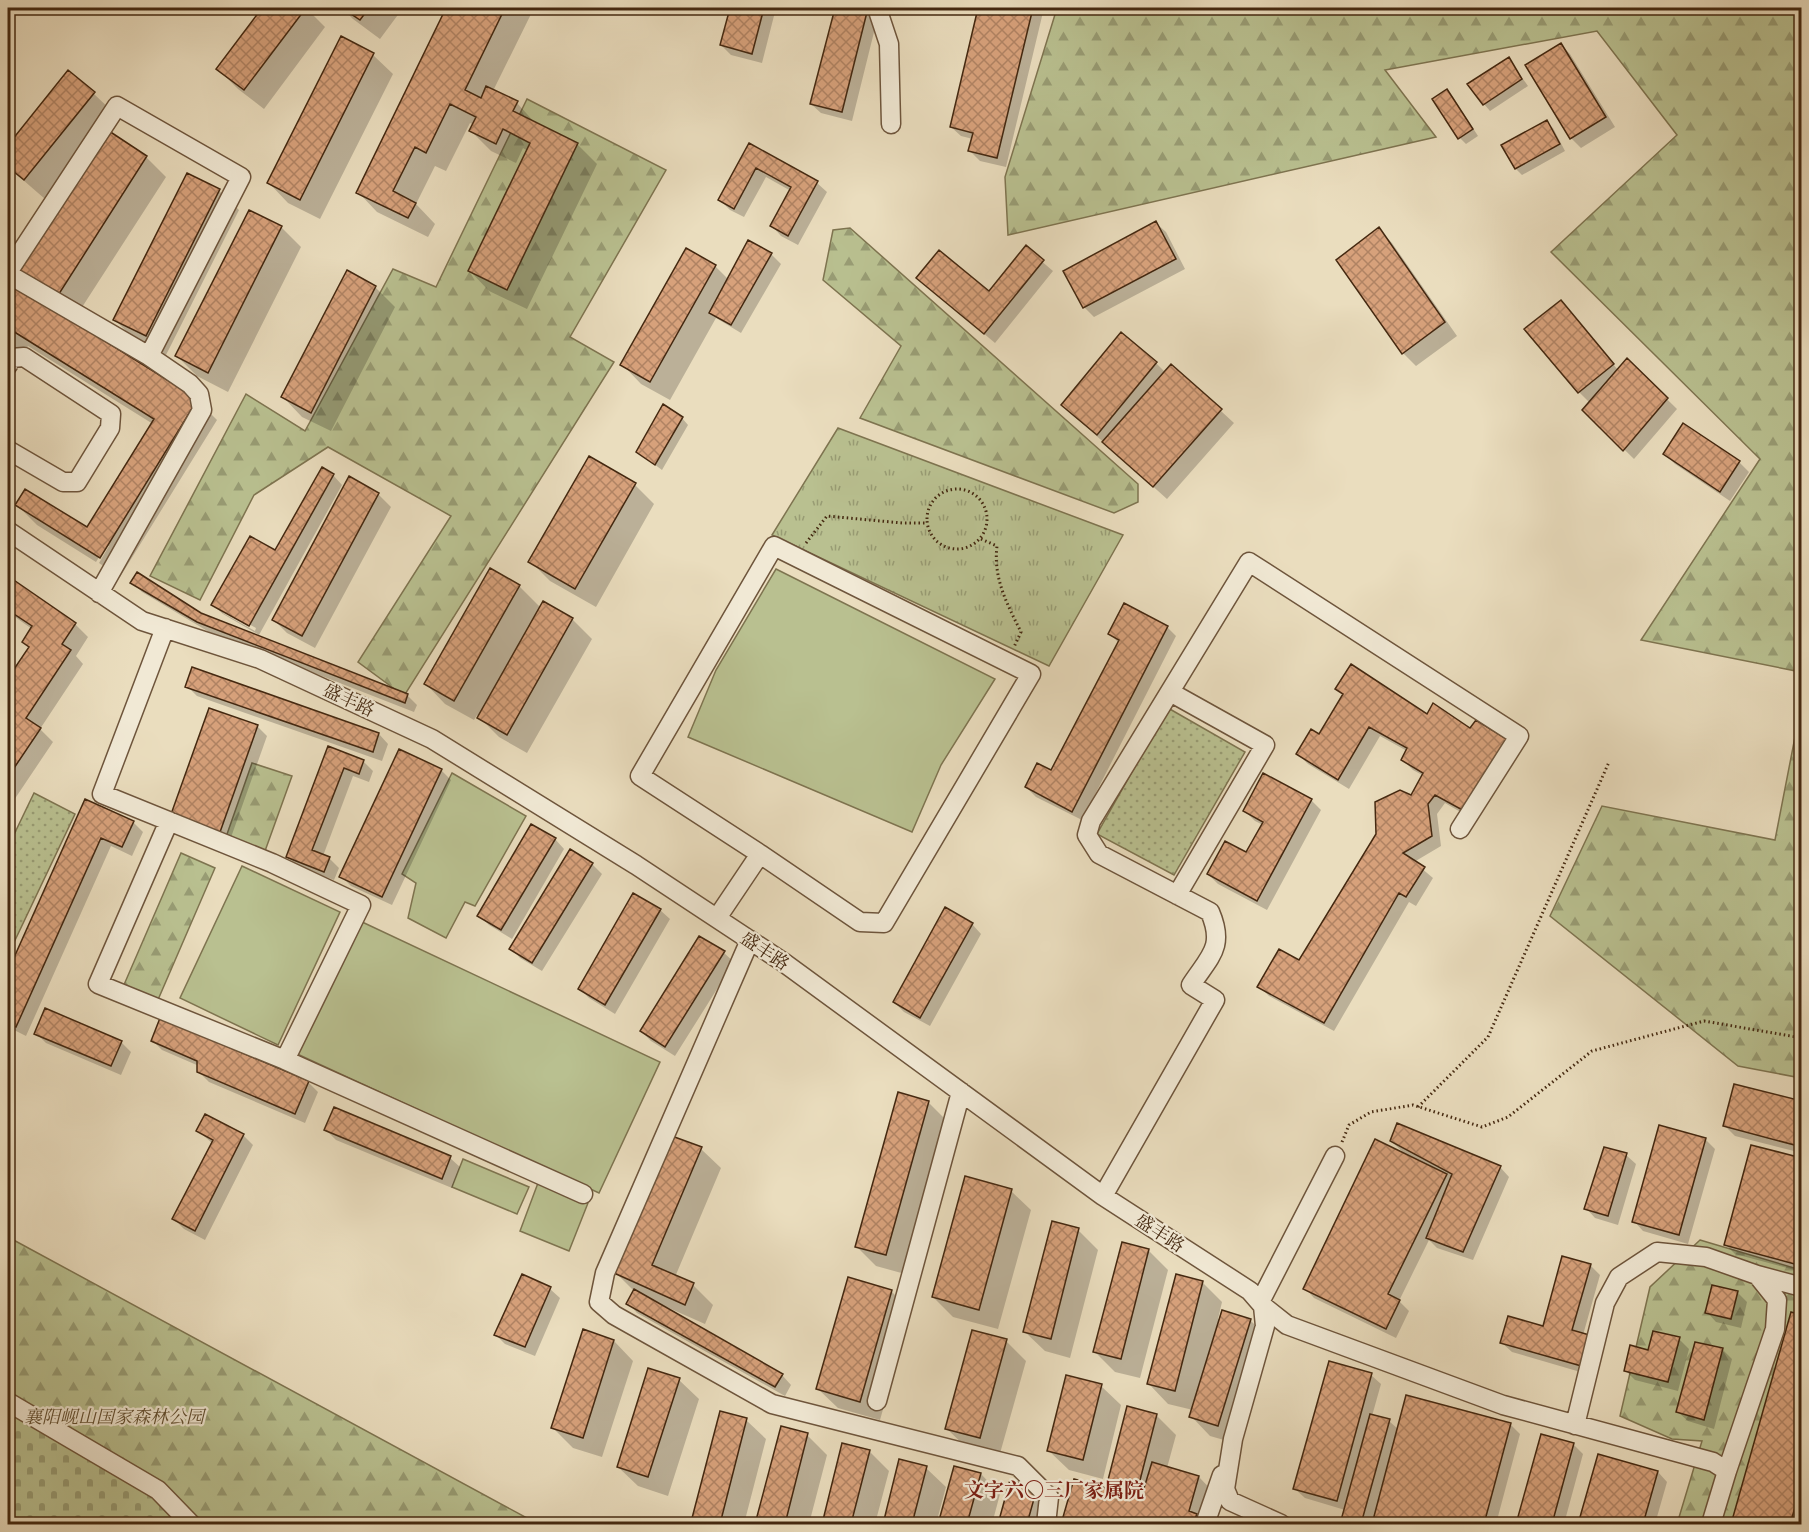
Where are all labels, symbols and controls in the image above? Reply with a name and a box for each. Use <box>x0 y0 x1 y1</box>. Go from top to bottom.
street label: 盛丰路 <box>320 679 378 721</box>
street label: 盛丰路 <box>736 927 794 975</box>
street label: 盛丰路 <box>1131 1209 1189 1257</box>
park label: 襄阳岘山国家森林公园 <box>24 1406 207 1428</box>
district label: 文字六〇三厂家属院 <box>964 1478 1144 1502</box>

